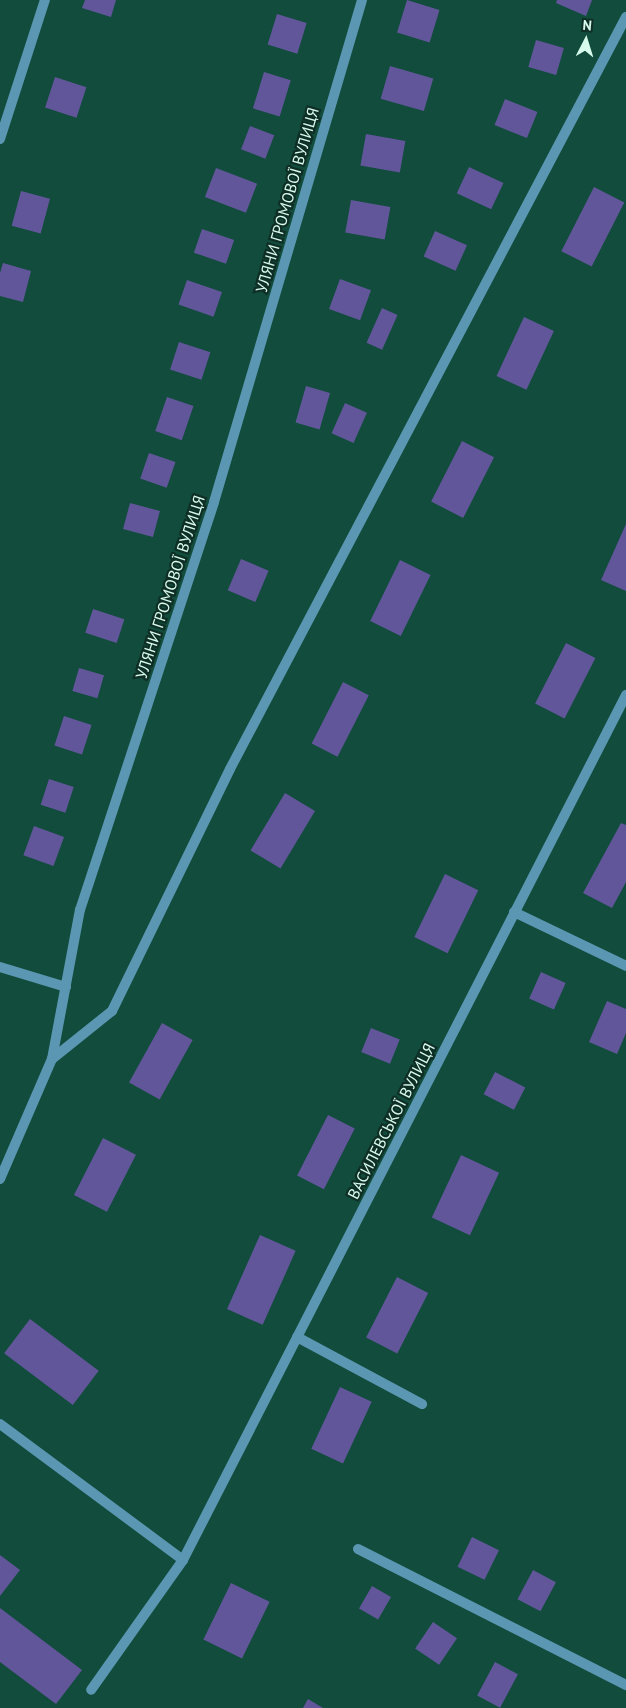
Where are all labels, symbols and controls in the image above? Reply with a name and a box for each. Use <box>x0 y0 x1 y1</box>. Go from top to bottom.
north arrow <box>561 15 611 65</box>
text: N <box>582 16 593 34</box>
street label: УЛЯНИ ГРОМОВОЇ ВУЛИЦЯ <box>251 105 323 295</box>
street label: УЛЯНИ ГРОМОВОЇ ВУЛИЦЯ <box>131 493 209 681</box>
street label: ВАСИЛЕВСЬКОЇ ВУЛИЦЯ <box>343 1040 439 1202</box>

